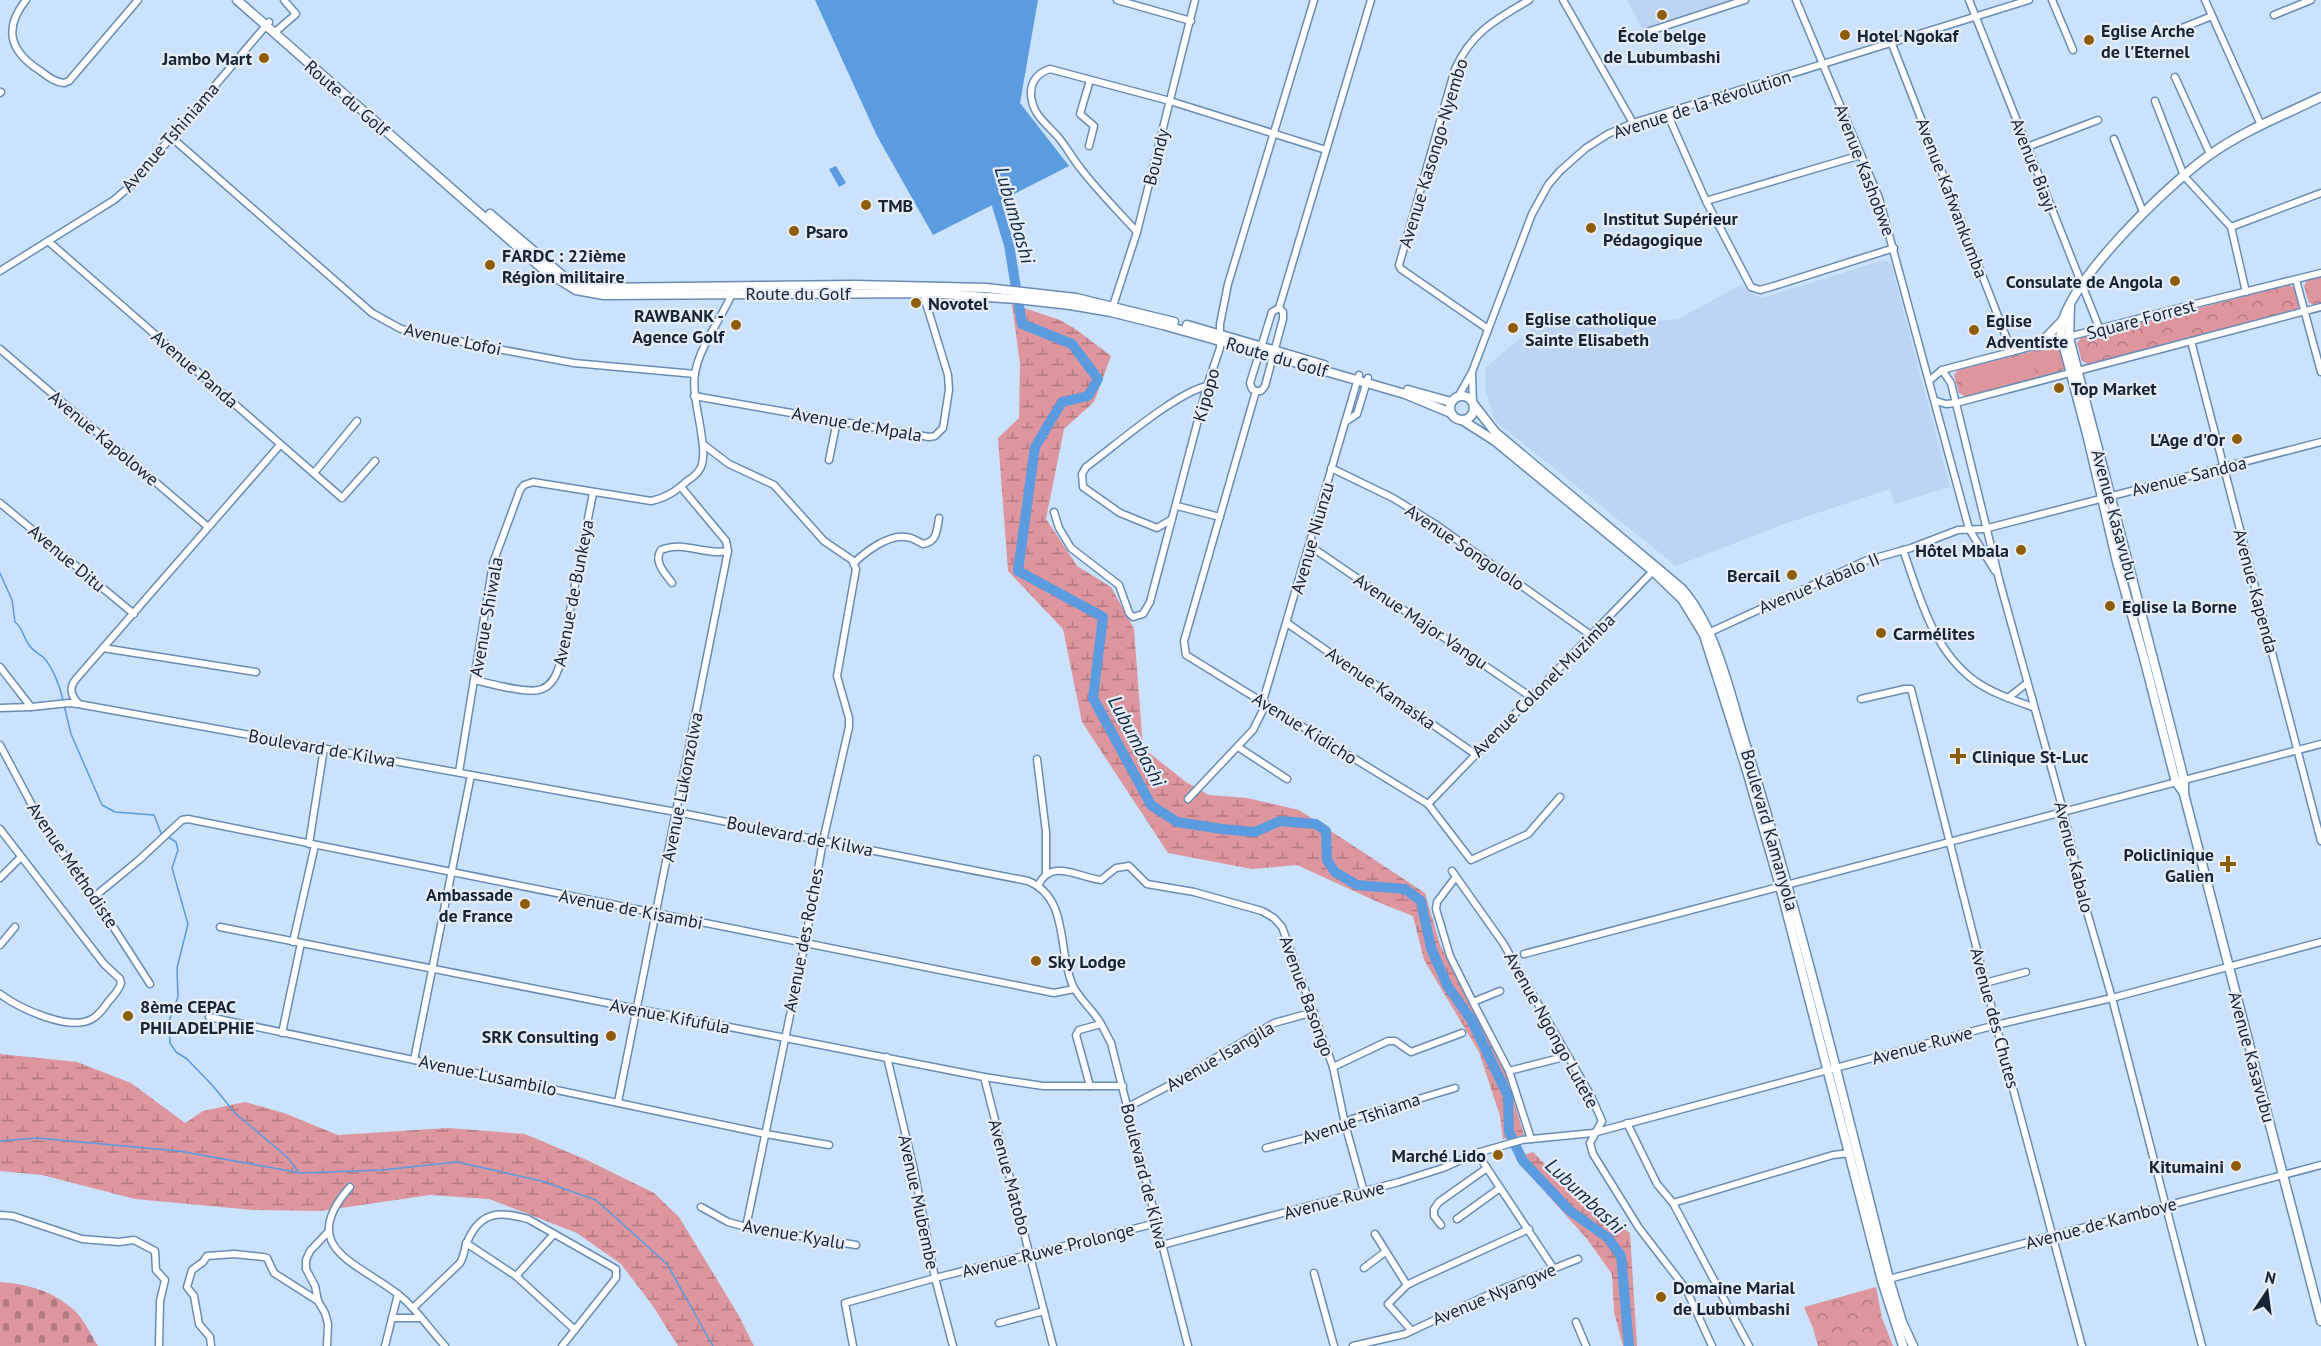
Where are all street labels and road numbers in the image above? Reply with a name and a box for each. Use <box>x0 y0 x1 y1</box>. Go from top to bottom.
street label: Route du Golf <box>300 55 395 142</box>
street label: Avenue Kasongo-Nyembo <box>1393 56 1473 250</box>
street label: Avenue de la Révolution <box>1610 64 1794 144</box>
street label: Avenue Tshiniama <box>116 77 224 197</box>
street label: Avenue Kashobwe <box>1829 101 1901 239</box>
street label: Avenue Kafwankumba <box>1911 115 1993 281</box>
street label: Avenue Biayi <box>2006 115 2062 215</box>
street label: Boundy <box>1138 126 1174 188</box>
street label: Route du Golf <box>746 282 852 305</box>
street label: Square Forrest <box>2084 293 2198 345</box>
street label: Avenue Lofoi <box>402 317 504 361</box>
street label: Avenue Panda <box>147 325 243 413</box>
street label: Route du Golf <box>1223 331 1332 383</box>
street label: Kipopo <box>1187 366 1225 424</box>
street label: Avenue Kapolowe <box>44 385 164 491</box>
street label: Avenue de Mpala <box>790 401 924 447</box>
street label: Avenue Kasavubu <box>2086 447 2144 583</box>
street label: Avenue Sandoa <box>2129 451 2249 501</box>
street label: Avenue Niunzu <box>1285 479 1339 597</box>
street label: Avenue Songololo <box>1401 499 1529 595</box>
street label: Avenue de Bunkeya <box>547 518 599 668</box>
street label: Avenue Ditu <box>24 519 110 597</box>
street label: Avenue Kapenda <box>2228 526 2284 656</box>
street label: Avenue Kabalo II <box>1755 547 1883 619</box>
street label: Avenue Shiwala <box>464 555 508 679</box>
street label: Avenue Major Vangu <box>1350 568 1492 674</box>
street label: Avenue Colonel Muzimba <box>1466 608 1620 762</box>
street label: Avenue Kamaska <box>1322 642 1440 734</box>
street label: Avenue Kidicho <box>1248 687 1362 769</box>
street label: Avenue Lukonzolwa <box>656 710 708 864</box>
street label: Boulevard de Kilwa <box>247 724 397 772</box>
street label: Boulevard Kamanyola <box>1736 747 1804 913</box>
street label: Avenue Méthodiste <box>22 798 124 932</box>
street label: Avenue Kabalo <box>2049 799 2099 915</box>
street label: Boulevard de Kilwa <box>725 811 875 861</box>
street label: Avenue des Roches <box>778 866 828 1014</box>
street label: Avenue de Kisambi <box>557 884 705 934</box>
street label: Avenue Basongo <box>1274 932 1340 1060</box>
street label: Avenue des Chutes <box>1965 945 2025 1091</box>
street label: Avenue Ngongo Lutete <box>1499 948 1605 1112</box>
street label: Avenue Kasavubu <box>2223 989 2281 1125</box>
street label: Avenue Kifufula <box>608 993 732 1039</box>
street label: Avenue Isangila <box>1162 1016 1278 1096</box>
street label: Avenue Ruwe <box>1869 1021 1975 1069</box>
street label: Avenue Lusambilo <box>417 1049 559 1101</box>
street label: Avenue Tshiama <box>1299 1087 1423 1149</box>
street label: Boulevard de Kilwa <box>1116 1101 1174 1251</box>
street label: Avenue Matobo <box>983 1116 1037 1238</box>
street label: Avenue Mubembe <box>893 1132 945 1272</box>
street label: Avenue Ruwe <box>1281 1176 1387 1224</box>
street label: Avenue de Kambove <box>2023 1192 2179 1254</box>
street label: Avenue Kyalu <box>741 1214 847 1254</box>
street label: Avenue Ruwe Prolonge <box>959 1217 1137 1283</box>
street label: Avenue Nyangwe <box>1429 1258 1559 1330</box>

